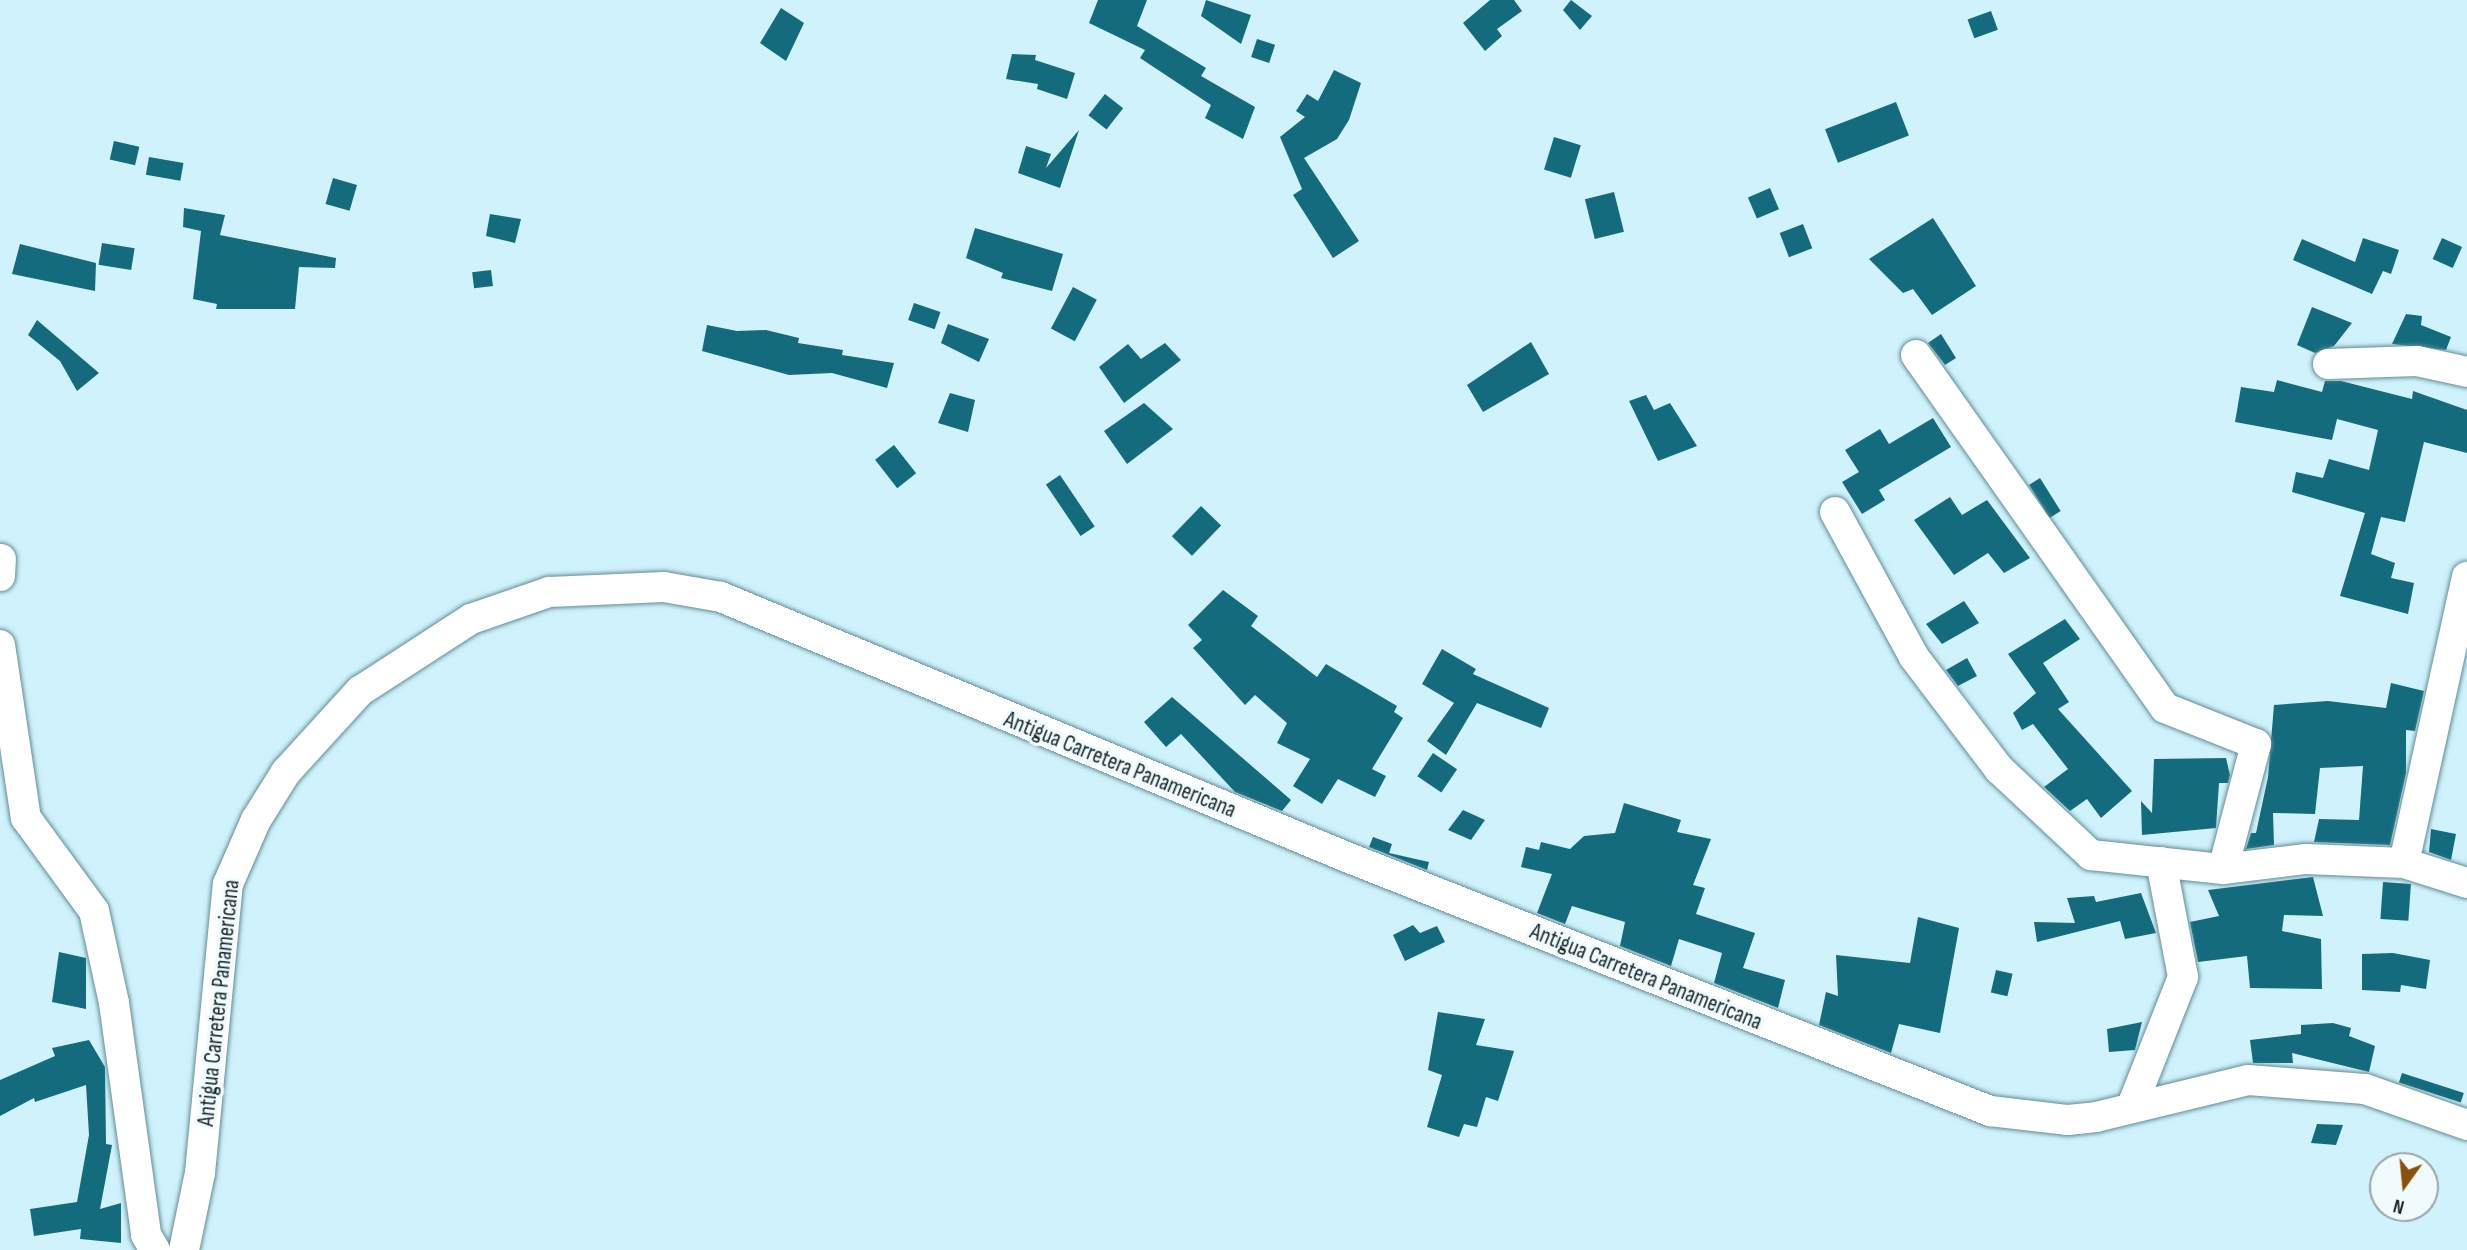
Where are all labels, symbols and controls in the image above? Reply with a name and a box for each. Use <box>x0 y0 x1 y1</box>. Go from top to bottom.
street label: Antigua Carretera Panamericana <box>1000 706 1240 824</box>
street label: Antigua Carretera Panamericana <box>192 878 246 1128</box>
street label: Antigua Carretera Panamericana <box>1526 918 1766 1036</box>
north arrow <box>2369 1152 2439 1222</box>
text: N <box>2391 1193 2407 1218</box>

